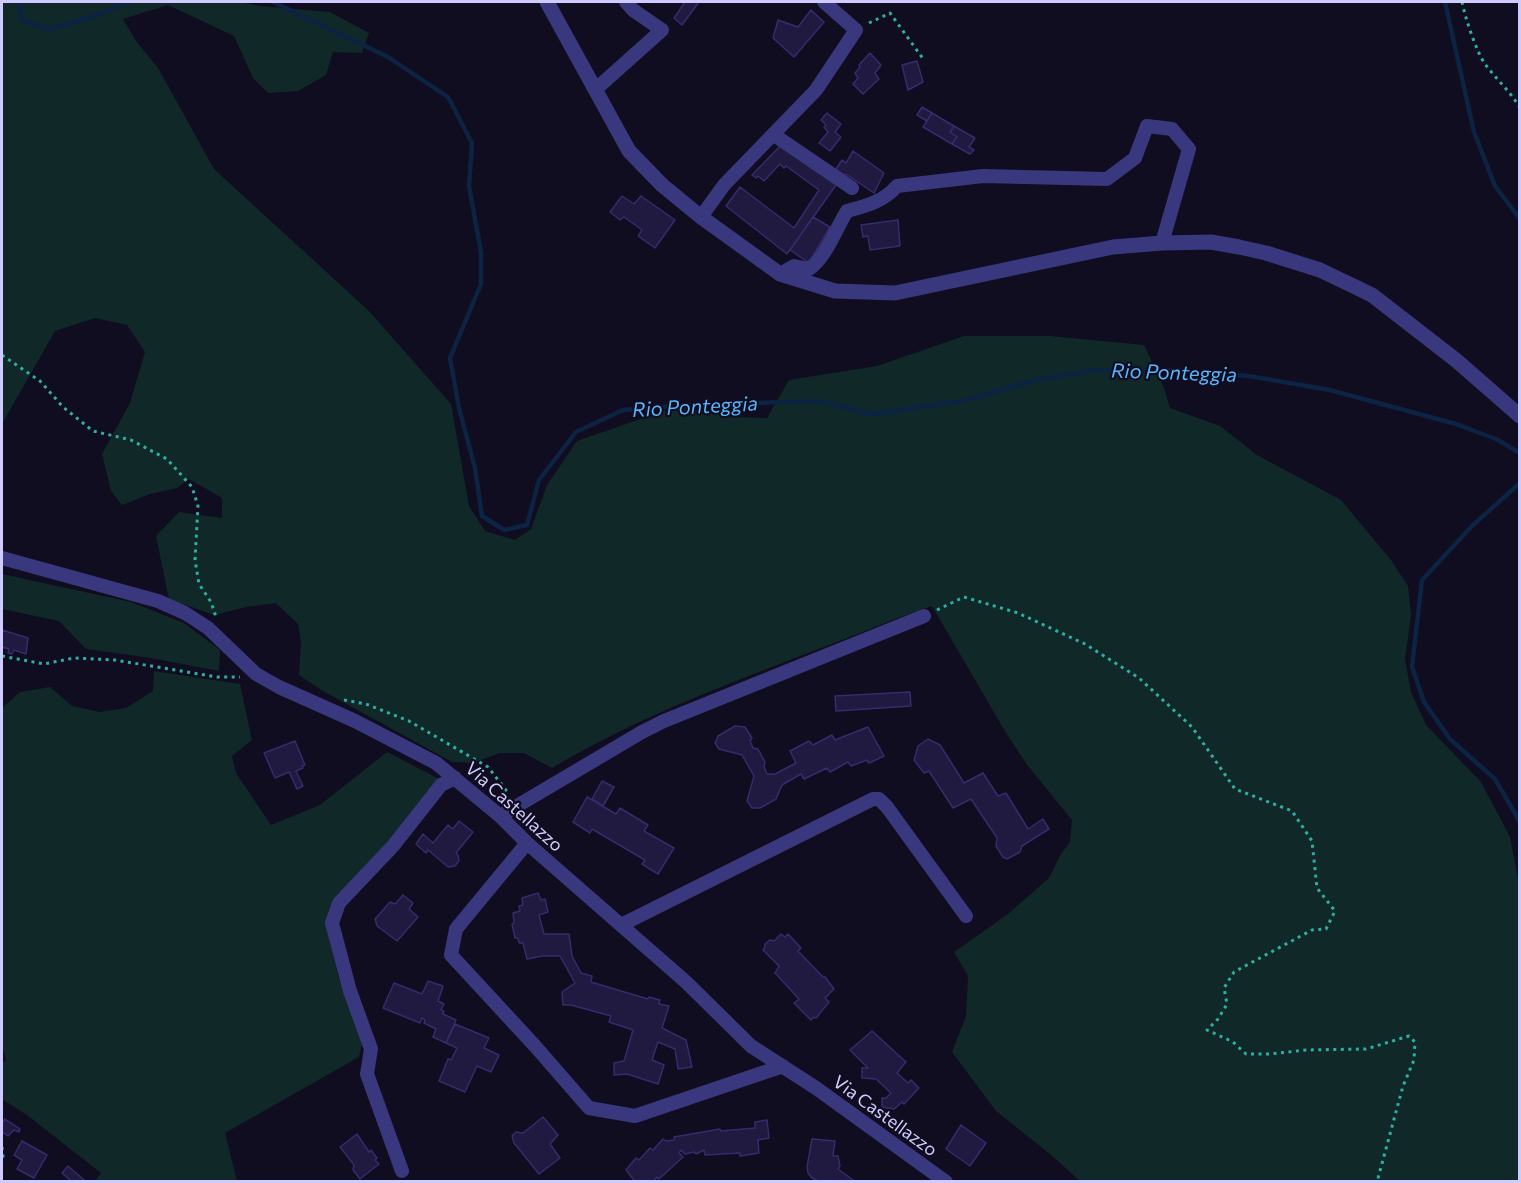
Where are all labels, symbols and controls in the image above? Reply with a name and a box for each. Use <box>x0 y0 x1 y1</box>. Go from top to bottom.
water label: Rio Ponteggia <box>1111 359 1237 387</box>
water label: Rio Ponteggia <box>632 392 758 422</box>
street label: Via Castellazzo <box>461 758 567 856</box>
street label: Via Castellazzo <box>829 1071 941 1161</box>

